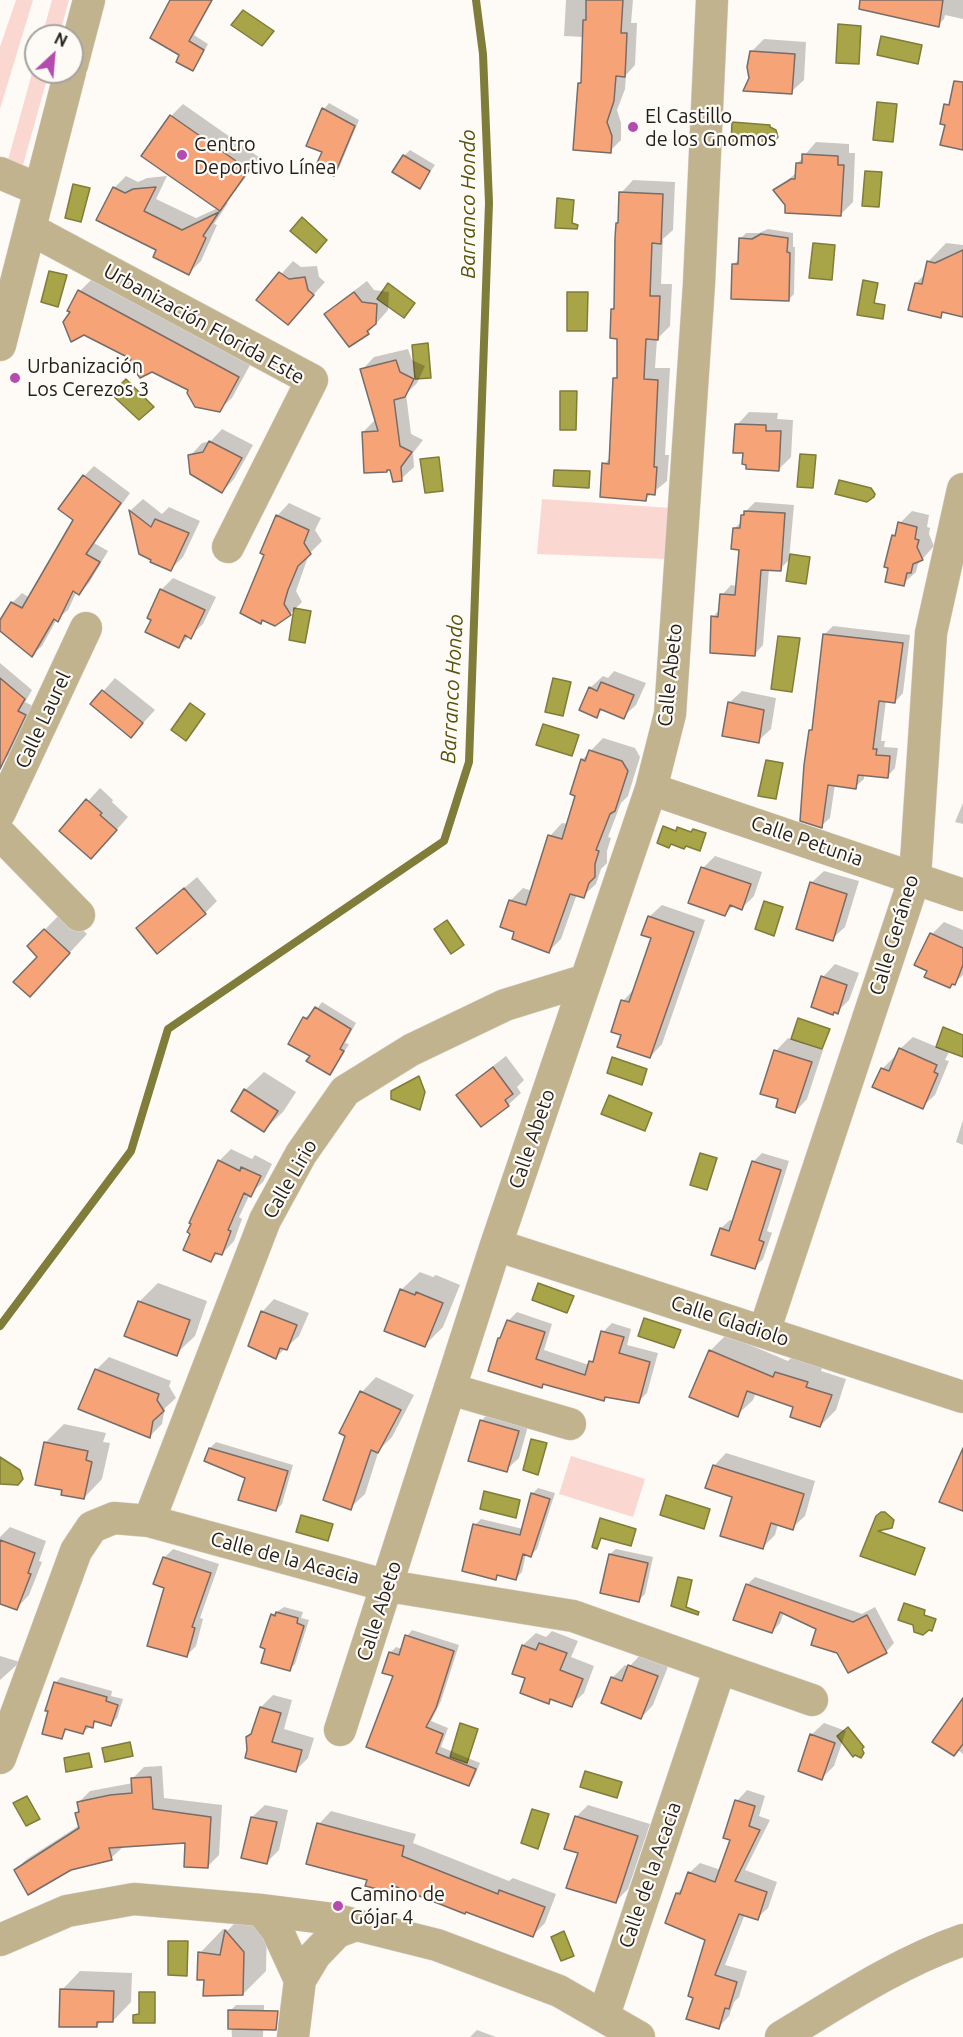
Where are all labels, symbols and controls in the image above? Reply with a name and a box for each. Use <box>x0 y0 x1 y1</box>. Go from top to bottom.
north arrow <box>24 24 84 84</box>
text: N <box>52 29 70 50</box>
place label: El Castillo de los Gnomos <box>645 104 777 151</box>
marker: El Castillo de los Gnomos <box>626 120 640 134</box>
water label: Barranco Hondo <box>455 129 481 279</box>
place label: Centro Deportivo Línea <box>194 132 337 179</box>
marker: Centro Deportivo Línea <box>175 148 189 162</box>
street label: Urbanización Florida Este <box>99 259 309 389</box>
place label: Urbanización Los Cerezos 3 <box>27 354 149 401</box>
marker: Urbanización Los Cerezos 3 <box>8 371 22 385</box>
water label: Barranco Hondo <box>436 614 468 764</box>
street label: Calle Abeto <box>653 622 687 728</box>
street label: Calle Laurel <box>10 668 76 772</box>
street label: Calle Petunia <box>748 811 866 871</box>
street label: Calle Geráneo <box>864 872 924 998</box>
street label: Calle Abeto <box>504 1086 560 1192</box>
street label: Calle Lirio <box>258 1135 322 1223</box>
street label: Calle Gladiolo <box>668 1291 792 1351</box>
street label: Calle de la Acacia <box>208 1527 362 1589</box>
street label: Calle Abeto <box>352 1558 406 1664</box>
street label: Calle de la Acacia <box>614 1799 686 1951</box>
place label: Camino de Gójar 4 <box>350 1882 445 1929</box>
marker: Camino de Gójar 4 <box>331 1899 345 1913</box>

